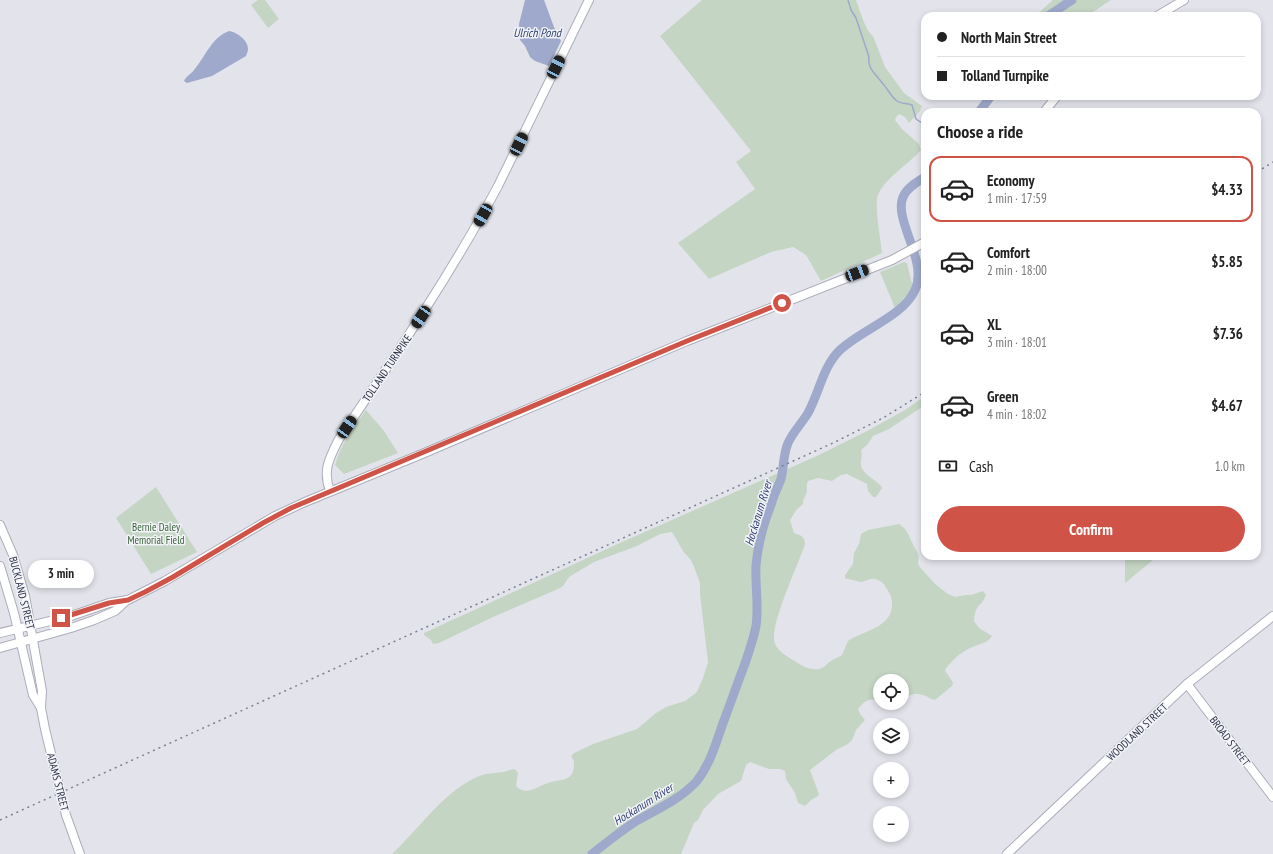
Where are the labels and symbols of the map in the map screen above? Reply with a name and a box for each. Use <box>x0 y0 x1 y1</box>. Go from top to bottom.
water label: Ulrich Pond <box>513 25 563 40</box>
car <box>545 54 567 80</box>
car <box>508 131 530 157</box>
car <box>472 202 494 228</box>
car <box>844 263 870 283</box>
route start <box>773 294 791 312</box>
car <box>409 304 433 330</box>
street label: TOLLAND TURNPIKE <box>359 331 415 404</box>
car <box>335 414 359 440</box>
water label: Hockanum River <box>741 477 776 547</box>
park label: Bernie Daley Memorial Field <box>128 520 185 547</box>
street label: BUCKLAND STREET <box>6 555 38 631</box>
callout: 3 min <box>28 560 94 588</box>
route end <box>52 609 70 627</box>
street label: WOODLAND STREET <box>1104 700 1170 764</box>
street label: BROAD STREET <box>1207 713 1253 769</box>
street label: ADAMS STREET <box>44 752 72 813</box>
water label: Hockanum River <box>610 779 677 828</box>

